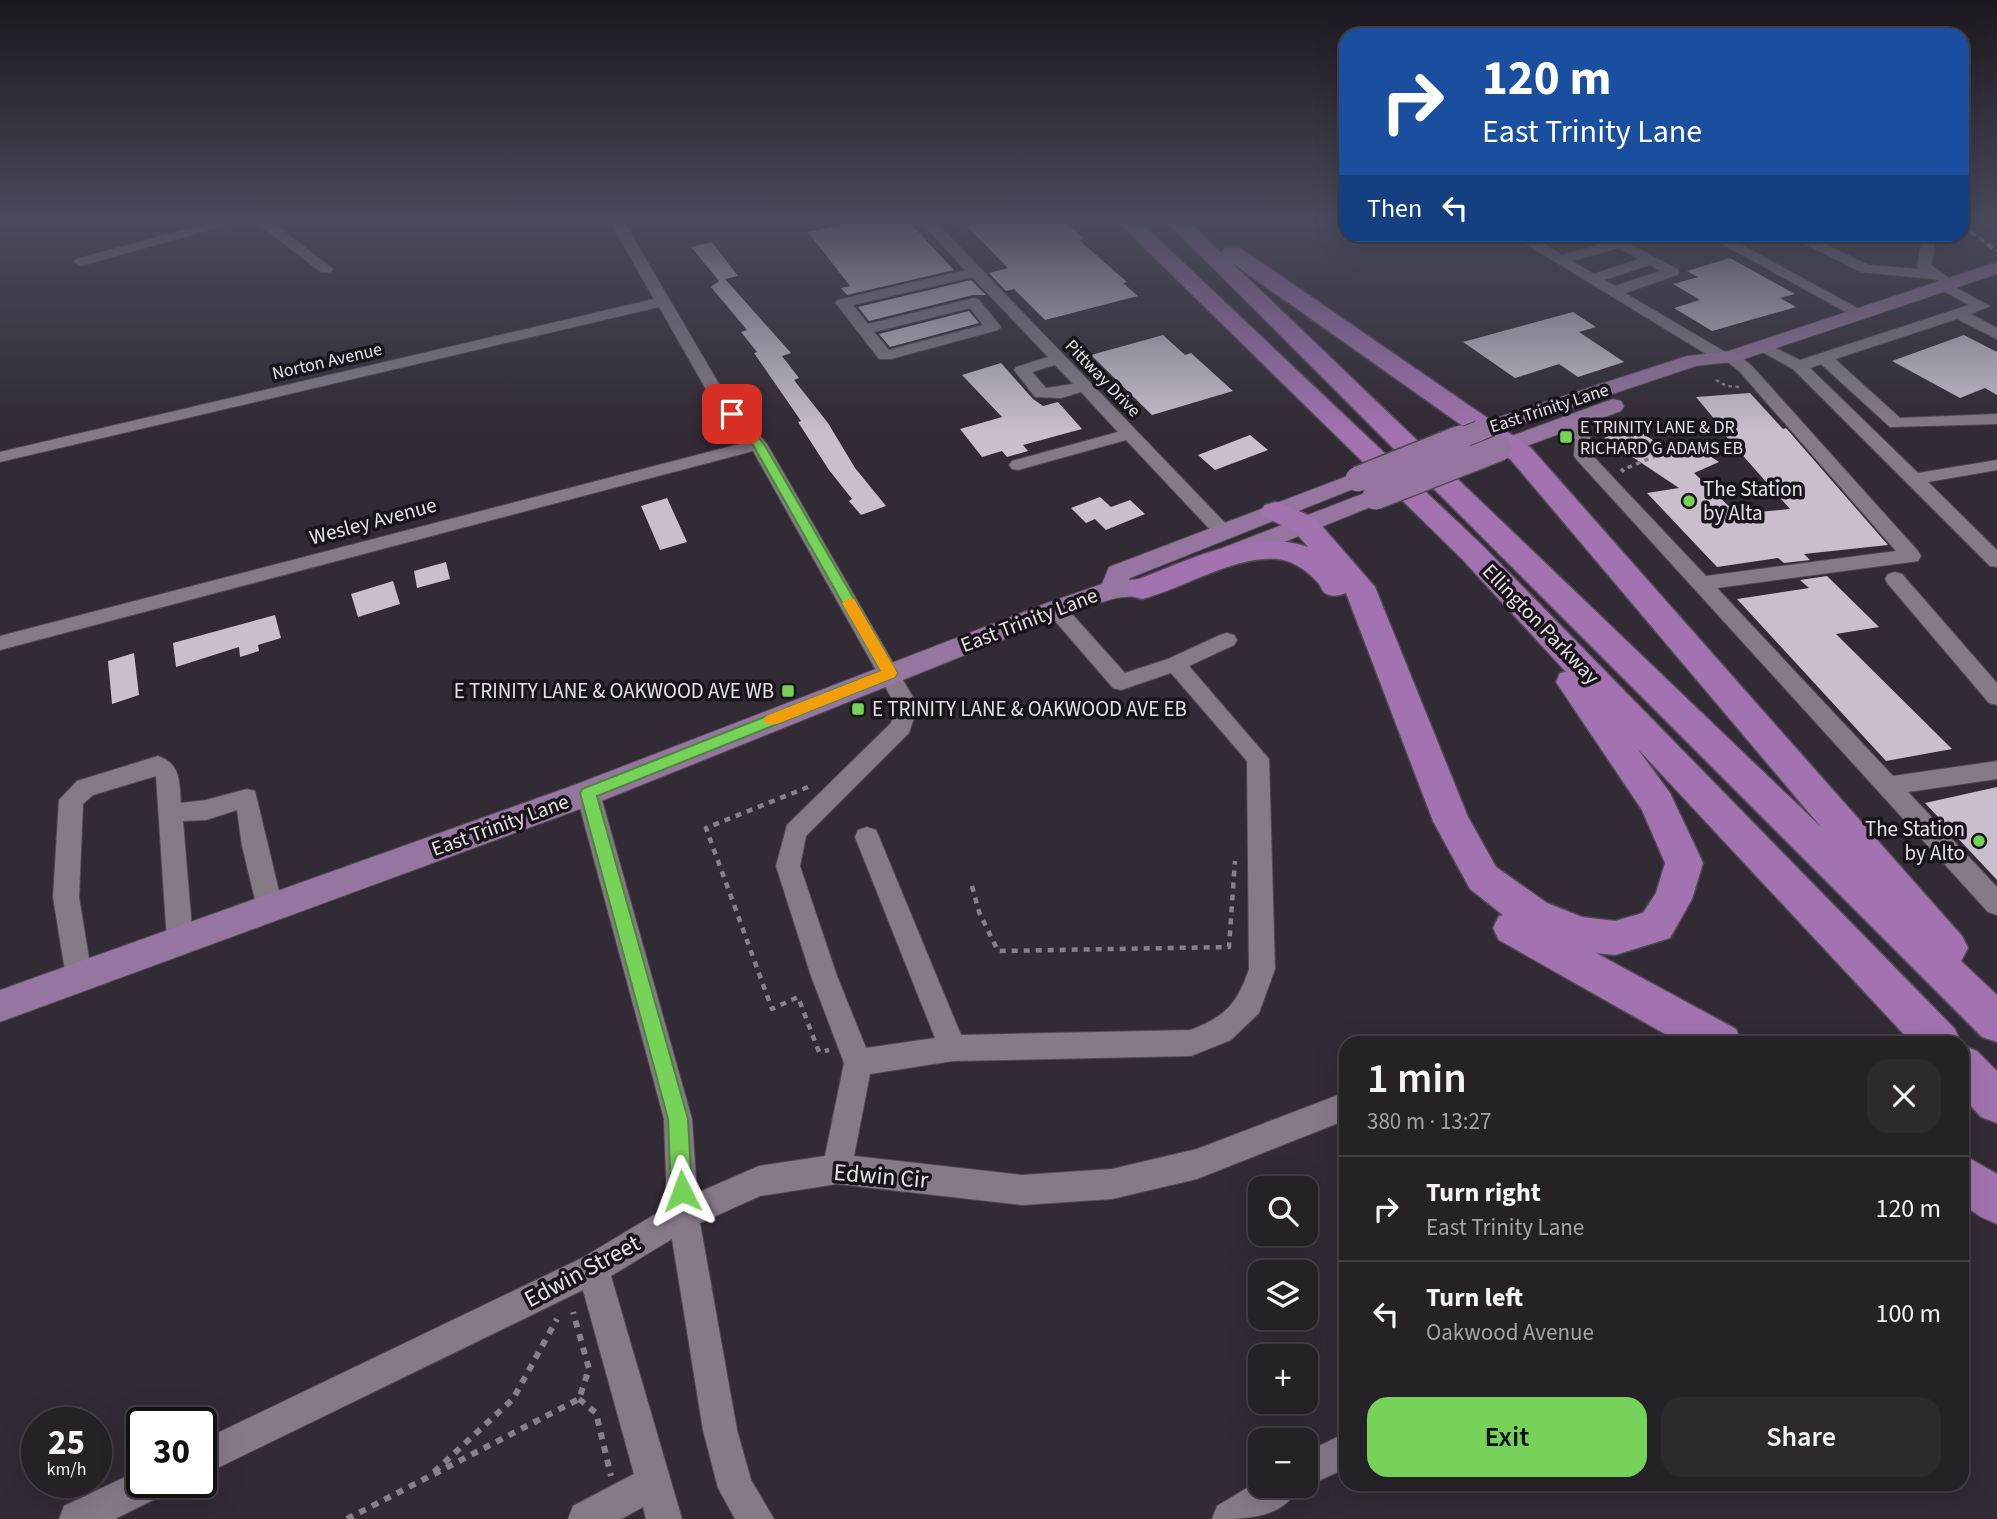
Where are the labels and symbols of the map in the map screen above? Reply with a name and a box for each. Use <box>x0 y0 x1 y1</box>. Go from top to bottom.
street label: Pittway Drive <box>1059 334 1146 423</box>
street label: Norton Avenue <box>270 337 385 386</box>
street label: East Trinity Lane <box>1486 377 1612 440</box>
pin <box>702 384 762 444</box>
place label: E TRINITY LANE & DR RICHARD G ADAMS EB <box>1580 415 1743 461</box>
marker: E TRINITY LANE & DR RICHARD G ADAMS EB <box>1558 429 1574 445</box>
place label: The Station by Alta <box>1703 474 1803 528</box>
street label: Wesley Avenue <box>306 490 440 552</box>
marker: The Station by Alta <box>1681 493 1697 509</box>
street label: Ellington Parkway <box>1476 557 1607 691</box>
street label: East Trinity Lane <box>956 580 1102 660</box>
place label: E TRINITY LANE & OAKWOOD AVE WB <box>454 676 774 706</box>
marker: E TRINITY LANE & OAKWOOD AVE WB <box>780 683 796 699</box>
place label: E TRINITY LANE & OAKWOOD AVE EB <box>872 694 1187 724</box>
marker: E TRINITY LANE & OAKWOOD AVE EB <box>850 701 866 717</box>
street label: East Trinity Lane <box>427 786 573 864</box>
place label: The Station by Alto <box>1865 814 1965 868</box>
marker: The Station by Alto <box>1971 833 1987 849</box>
position arrow <box>645 1154 719 1228</box>
street label: Edwin Cir <box>832 1155 930 1198</box>
street label: Edwin Street <box>518 1226 646 1317</box>
speed limit sign: 30 <box>126 1407 217 1498</box>

